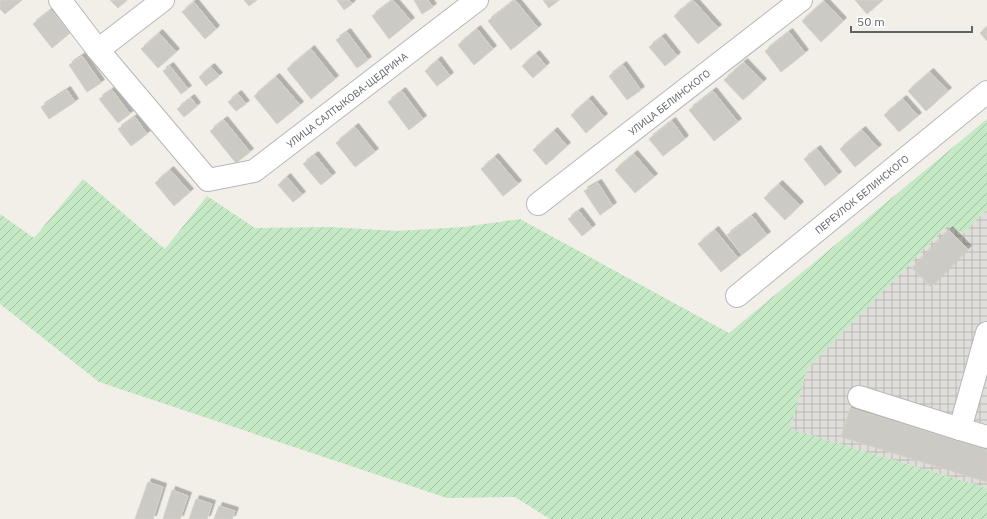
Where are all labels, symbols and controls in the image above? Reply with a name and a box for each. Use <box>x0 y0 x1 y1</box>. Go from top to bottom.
scale bar <box>851 8 972 34</box>
text: 50 m <box>857 14 885 29</box>
street label: УЛИЦА САЛТЫКОВА-ЩЕДРИНА <box>284 49 411 151</box>
street label: УЛИЦА БЕЛИНСКОГО <box>626 67 713 138</box>
street label: ПЕРЕУЛОК БЕЛИНСКОГО <box>812 152 912 237</box>

